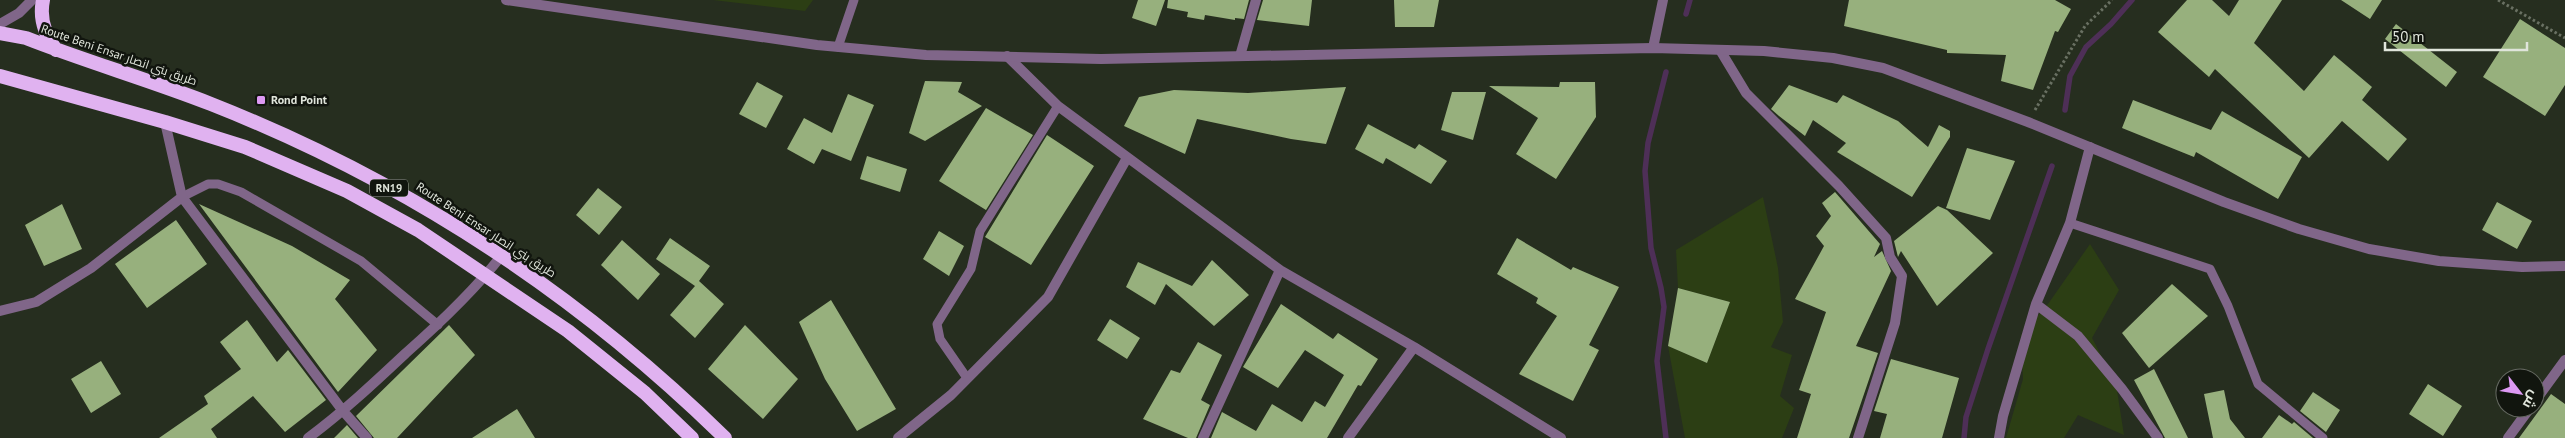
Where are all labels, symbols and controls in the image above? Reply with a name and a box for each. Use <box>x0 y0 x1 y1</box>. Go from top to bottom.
scale bar <box>2385 20 2528 52</box>
street label: Route Beni Ensar طريق بني انصار <box>38 21 199 91</box>
text: 50 m <box>2392 27 2425 46</box>
place label: Rond Point <box>271 92 328 107</box>
marker: Rond Point <box>255 94 267 106</box>
street label: Route Beni Ensar طريق بني انصار <box>412 179 559 283</box>
road number: RN19 <box>370 180 408 197</box>
north arrow <box>2495 368 2545 418</box>
text: ش <box>2519 387 2543 412</box>

